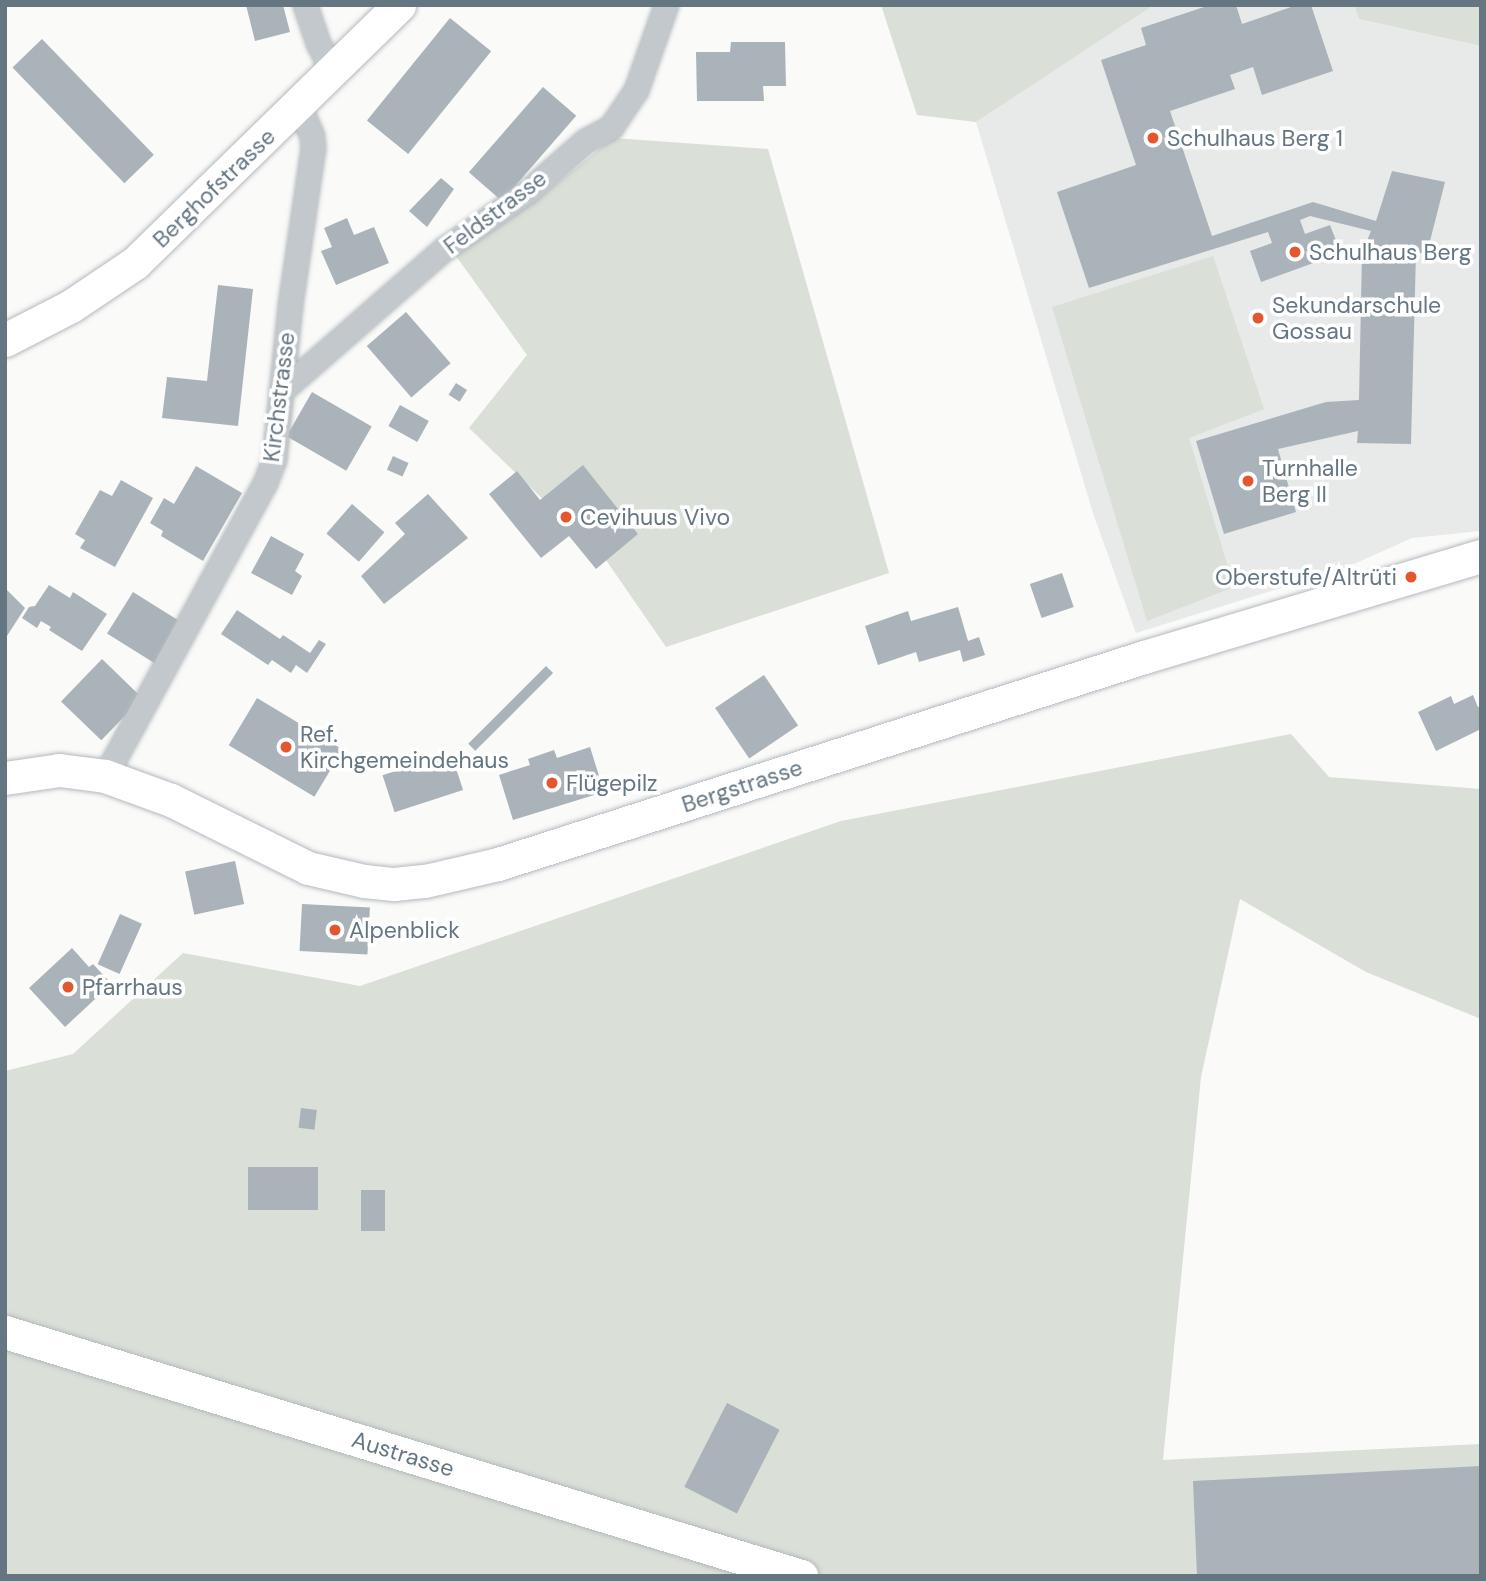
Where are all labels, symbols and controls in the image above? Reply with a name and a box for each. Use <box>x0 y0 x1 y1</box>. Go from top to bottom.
street label: Berghofstrasse <box>147 123 281 253</box>
place label: Schulhaus Berg 1 <box>1167 124 1343 152</box>
marker: Schulhaus Berg 1 <box>1145 130 1161 146</box>
street label: Feldstrasse <box>438 164 552 260</box>
place label: Schulhaus Berg <box>1309 238 1472 266</box>
marker: Schulhaus Berg <box>1287 244 1303 260</box>
place label: Sekundarschule Gossau <box>1272 291 1441 345</box>
marker: Sekundarschule Gossau <box>1250 310 1266 326</box>
street label: Kirchstrasse <box>257 330 301 464</box>
place label: Turnhalle Berg II <box>1262 454 1358 508</box>
marker: Turnhalle Berg II <box>1240 473 1256 489</box>
place label: Cevihuus Vivo <box>580 503 730 531</box>
marker: Cevihuus Vivo <box>558 509 574 525</box>
place label: Oberstufe/Altrüti <box>1215 563 1397 591</box>
marker: Oberstufe/Altrüti <box>1403 569 1419 585</box>
place label: Ref. Kirchgemeindehaus <box>300 720 509 774</box>
marker: Ref. Kirchgemeindehaus <box>278 739 294 755</box>
street label: Bergstrasse <box>678 754 806 818</box>
place label: Flügepilz <box>566 769 658 797</box>
marker: Flügepilz <box>544 775 560 791</box>
place label: Alpenblick <box>349 916 460 944</box>
marker: Alpenblick <box>327 922 343 938</box>
place label: Pfarrhaus <box>82 973 183 1001</box>
marker: Pfarrhaus <box>60 979 76 995</box>
street label: Austrasse <box>349 1425 457 1483</box>

